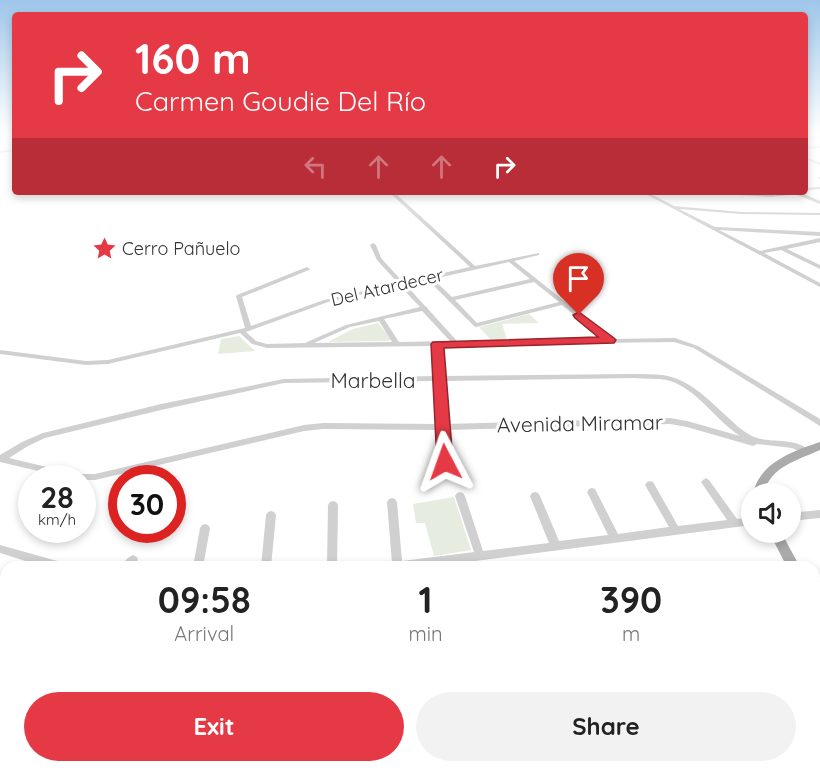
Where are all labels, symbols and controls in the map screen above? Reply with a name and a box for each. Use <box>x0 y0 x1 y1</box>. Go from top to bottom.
text: 160 m <box>135 32 251 85</box>
icon: right <box>36 36 114 114</box>
text: Carmen Goudie Del Río <box>135 84 426 118</box>
icon: left <box>299 150 332 183</box>
icon: ahead <box>362 150 395 183</box>
icon: ahead <box>425 150 458 183</box>
icon: right <box>488 150 521 183</box>
place icon: Cerro Pañuelo <box>91 235 117 261</box>
place label: Cerro Pañuelo <box>122 237 240 260</box>
pin <box>553 253 604 315</box>
icon: arrive <box>562 262 595 295</box>
street label: Del Atardecer <box>328 263 446 311</box>
street label: Marbella <box>330 367 416 393</box>
street label: Avenida Miramar <box>497 409 663 437</box>
position arrow <box>413 430 477 494</box>
speed limit sign: 30 <box>108 465 186 543</box>
text: 28 <box>40 478 74 516</box>
map controls <box>741 483 801 543</box>
button: sound <box>741 483 801 543</box>
text: km/h <box>38 510 76 529</box>
text: 09:58 <box>158 577 251 622</box>
text: 1 <box>418 577 432 622</box>
text: 390 <box>600 577 662 622</box>
text: Arrival <box>174 621 234 646</box>
text: min <box>408 621 443 646</box>
text: m <box>622 621 640 646</box>
button: Exit <box>24 692 404 761</box>
button: Share <box>416 692 796 761</box>

